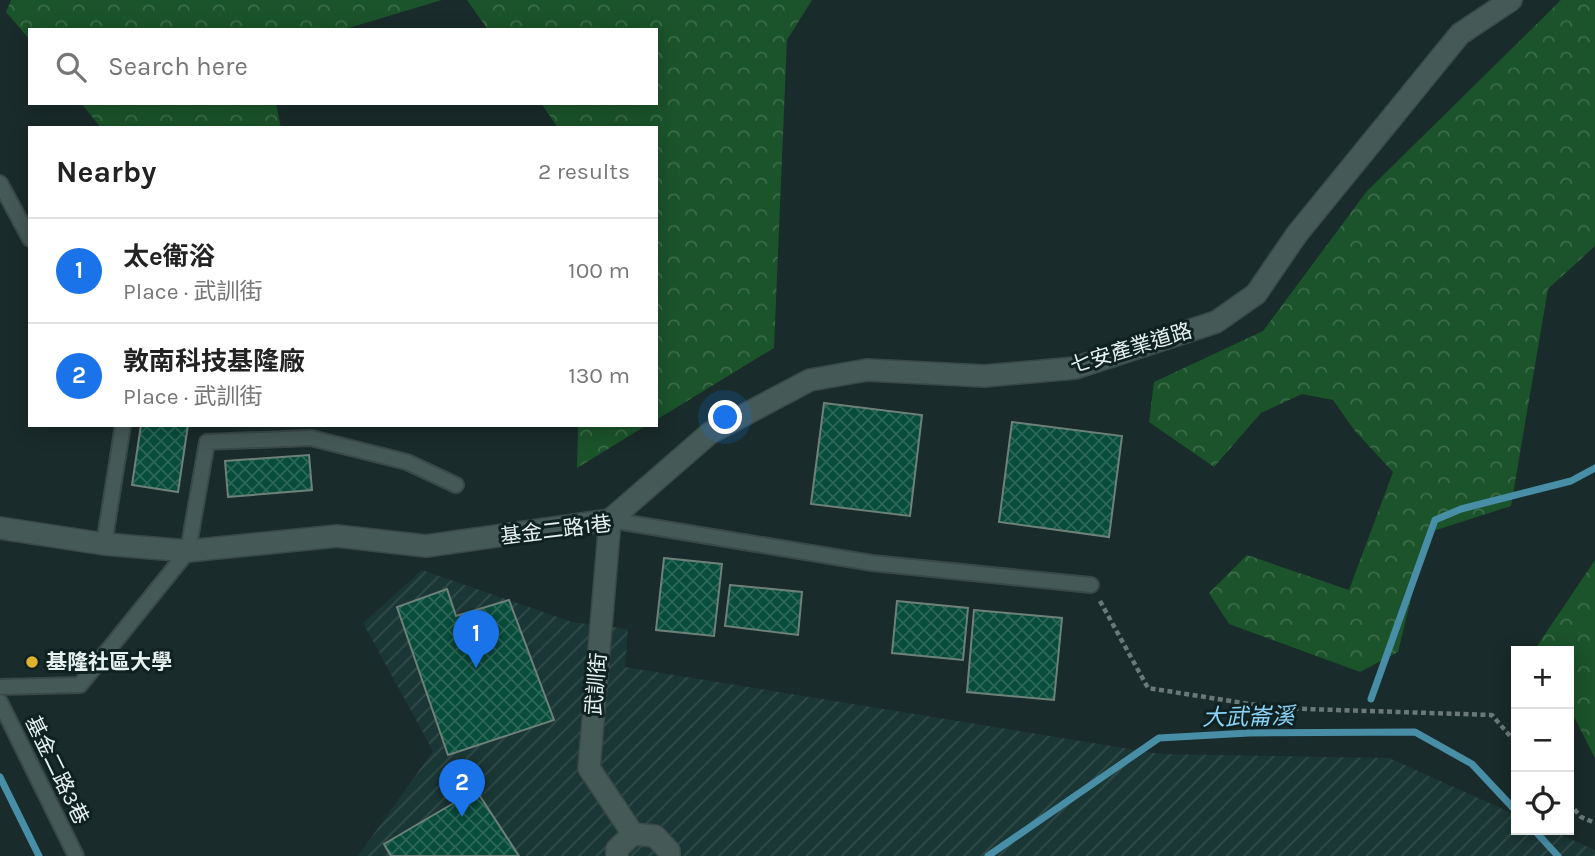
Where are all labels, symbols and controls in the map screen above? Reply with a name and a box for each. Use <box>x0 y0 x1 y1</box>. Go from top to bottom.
search box <box>28 28 658 105</box>
icon: search <box>52 48 90 86</box>
text: Search here <box>108 51 248 82</box>
text: Nearby <box>56 154 156 190</box>
text: 2 results <box>538 158 630 185</box>
text: 太e衛浴 <box>123 241 215 272</box>
text: 1 <box>75 257 83 284</box>
text: 100 m <box>568 257 630 284</box>
text: Place · 武訓街 <box>123 278 263 305</box>
street label: 七安產業道路 <box>1067 318 1195 378</box>
text: 敦南科技基隆廠 <box>123 346 305 377</box>
text: 2 <box>72 362 86 389</box>
text: 130 m <box>568 362 630 389</box>
text: Place · 武訓街 <box>123 383 263 410</box>
your location <box>708 400 742 434</box>
street label: 基金二路1巷 <box>499 511 613 549</box>
pin: 1 <box>453 610 499 668</box>
map controls <box>1511 646 1574 835</box>
button: + <box>1511 646 1574 709</box>
place label: 基隆社區大學 <box>46 650 172 674</box>
street label: 武訓街 <box>581 652 611 716</box>
marker: 基隆社區大學 <box>24 654 40 670</box>
water label: 大武崙溪 <box>1202 703 1297 731</box>
button: − <box>1511 709 1574 772</box>
street label: 基金二路3巷 <box>20 712 94 828</box>
pin: 2 <box>439 759 485 817</box>
button: locate <box>1511 772 1574 835</box>

